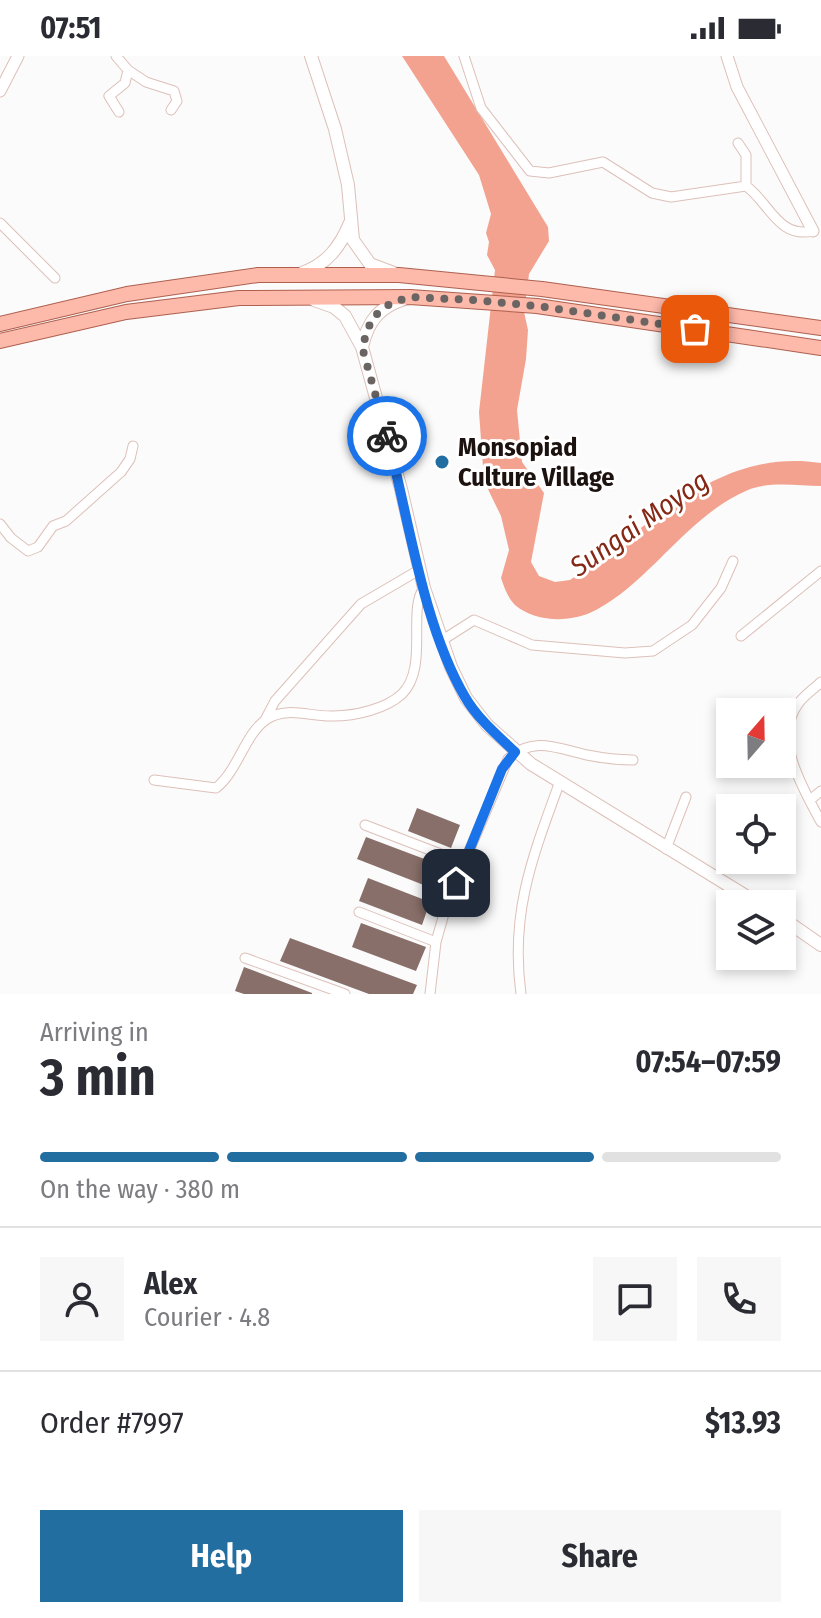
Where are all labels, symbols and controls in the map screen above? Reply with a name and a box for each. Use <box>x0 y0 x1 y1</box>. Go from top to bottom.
text: 07:51 <box>40 10 102 46</box>
pin <box>661 295 729 363</box>
icon: bag <box>673 307 717 351</box>
courier <box>347 396 427 476</box>
icon: bike <box>365 414 409 458</box>
place label: Monsopiad Culture Village <box>458 432 614 493</box>
marker: Monsopiad Culture Village <box>433 453 451 471</box>
water label: Sungai Moyog <box>563 464 715 584</box>
north arrow <box>716 698 796 778</box>
map controls <box>716 698 796 970</box>
button: locate <box>716 794 796 874</box>
pin <box>422 849 490 917</box>
icon: home <box>434 861 478 905</box>
button: layers <box>716 890 796 970</box>
text: Arriving in <box>40 1017 149 1048</box>
text: 07:54–07:59 <box>635 1044 781 1080</box>
text: 3 min <box>40 1046 156 1109</box>
text: On the way · 380 m <box>40 1174 240 1205</box>
button: person <box>40 1257 124 1341</box>
button: chat <box>593 1257 677 1341</box>
button: phone <box>697 1257 781 1341</box>
text: Alex <box>144 1266 197 1302</box>
text: Courier · 4.8 <box>144 1302 270 1333</box>
text: Order #7997 <box>40 1405 184 1441</box>
text: $13.93 <box>705 1405 781 1441</box>
button: Help <box>40 1510 403 1602</box>
button: Share <box>419 1510 781 1602</box>

